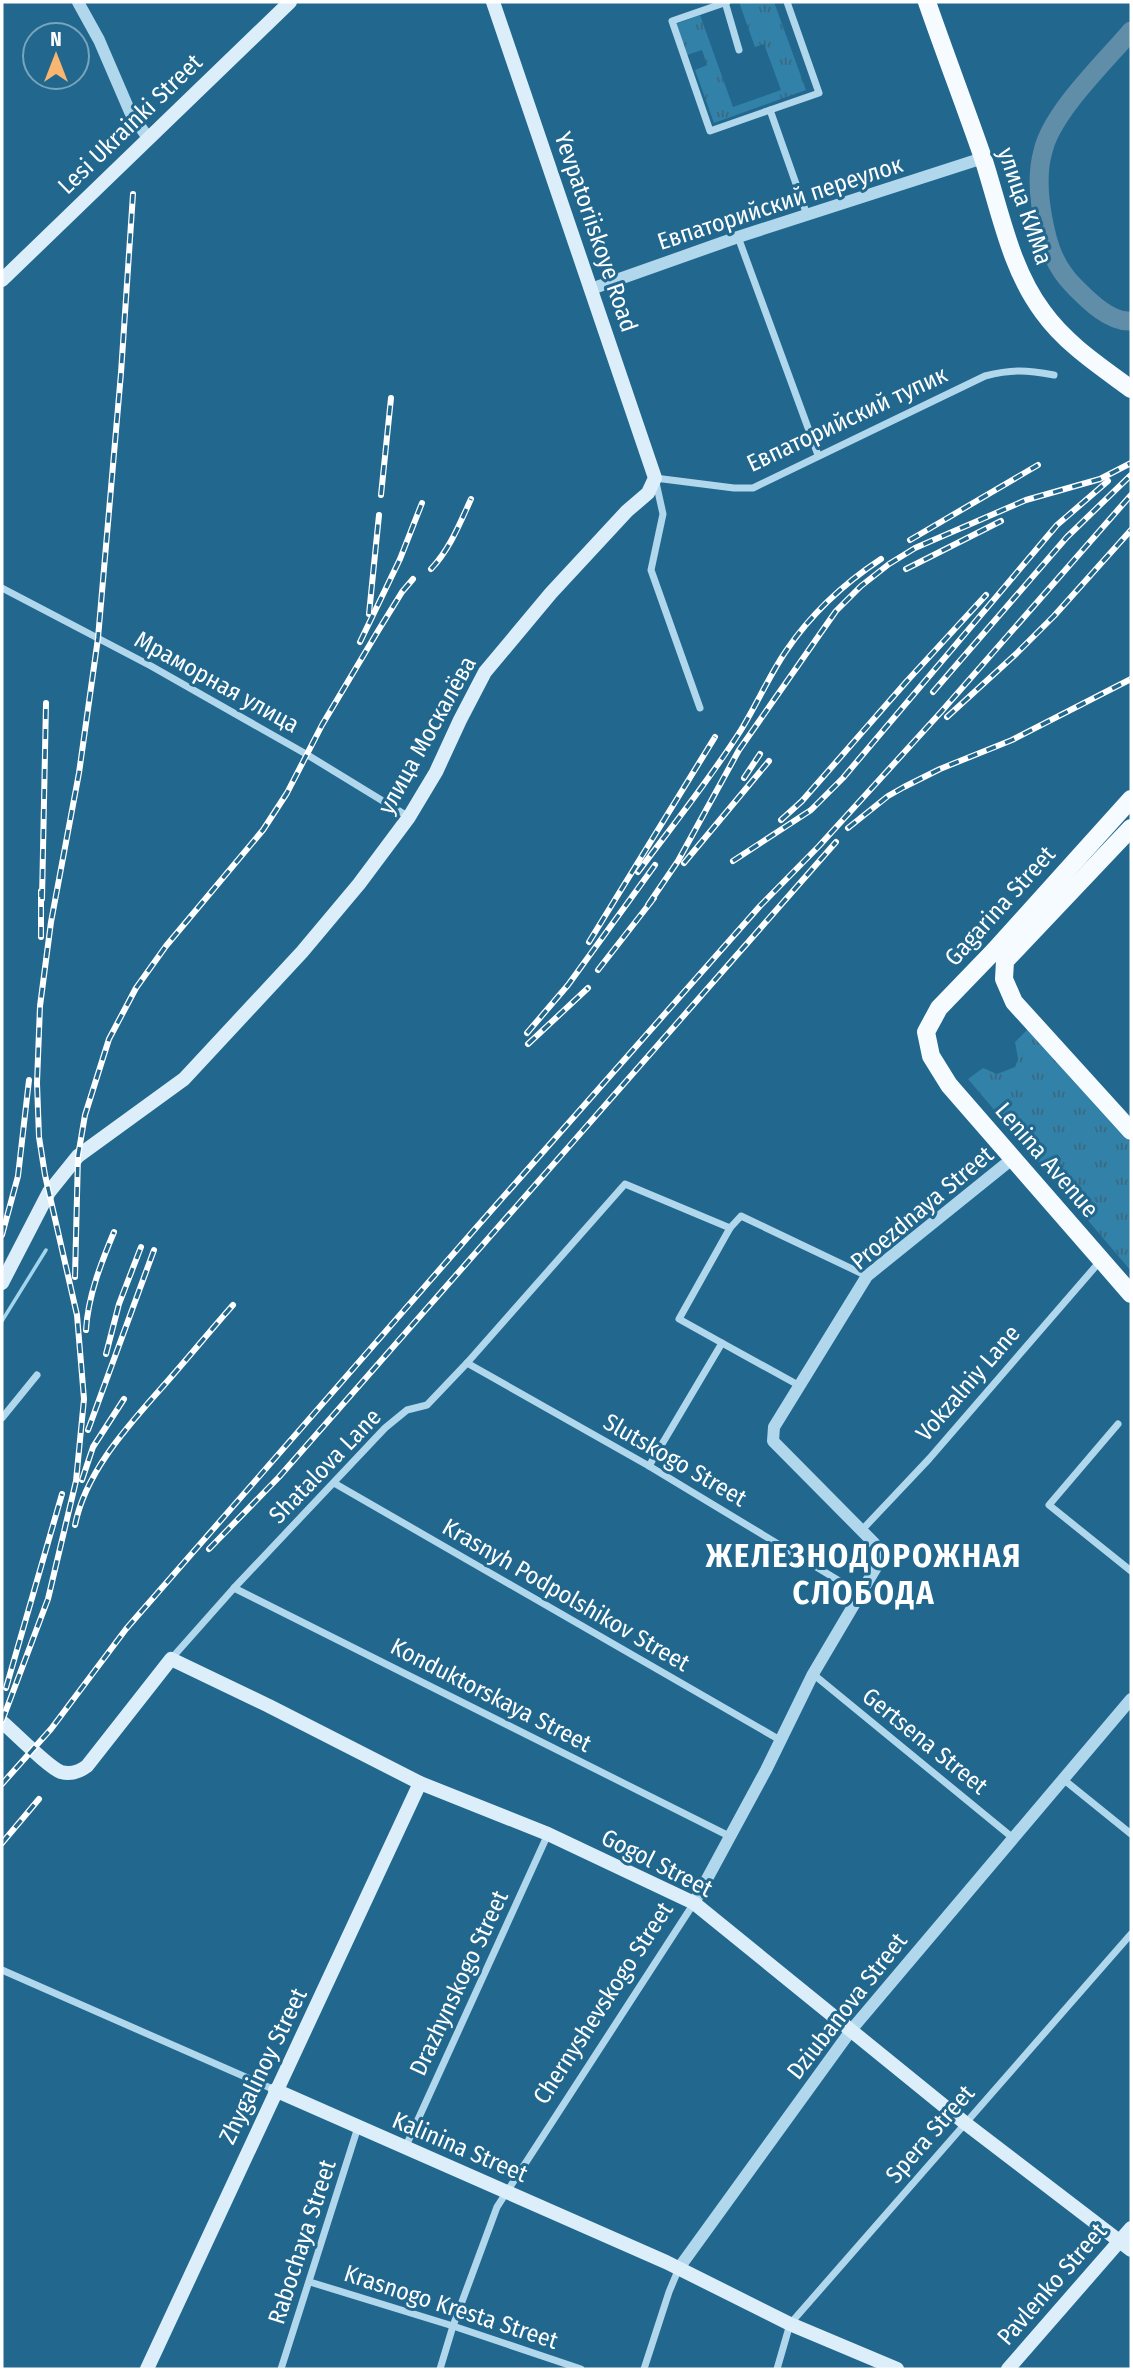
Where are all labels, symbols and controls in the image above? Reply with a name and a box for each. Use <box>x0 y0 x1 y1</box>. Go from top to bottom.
north arrow <box>21 21 91 91</box>
text: N <box>50 28 62 51</box>
street label: Lesi Ukrainki Street <box>52 48 208 200</box>
street label: Yevpatoriiskoye Road <box>549 128 643 336</box>
street label: улица КИМа <box>992 144 1058 268</box>
street label: Евпаторийский переулок <box>654 150 907 256</box>
street label: Евпаторийский тупик <box>742 360 952 478</box>
street label: Мраморная улица <box>130 625 304 739</box>
street label: улица Москалёва <box>372 651 482 819</box>
street label: Gagarina Street <box>939 840 1061 972</box>
street label: Lenina Avenue <box>990 1097 1104 1223</box>
street label: Proezdnaya Street <box>845 1140 999 1276</box>
street label: Vokzalniy Lane <box>910 1319 1026 1447</box>
street label: Shatalova Lane <box>263 1403 387 1529</box>
street label: Slutskogo Street <box>598 1408 752 1512</box>
street label: Krasnyh Podpolshikov Street <box>438 1513 695 1677</box>
district label: ЖЕЛЕЗНОДОРОЖНАЯ СЛОБОДА <box>705 1537 1022 1612</box>
street label: Konduktorskaya Street <box>386 1632 596 1758</box>
street label: Gertsena Street <box>857 1682 993 1800</box>
street label: Gogol Street <box>597 1823 717 1903</box>
street label: Drazhynskogo Street <box>404 1886 514 2080</box>
street label: Chernyshevskogo Street <box>527 1897 679 2109</box>
street label: Dziubanova Street <box>781 1927 913 2085</box>
street label: Zhygalinoy Street <box>213 1983 313 2148</box>
street label: Spera Street <box>880 2079 980 2189</box>
street label: Kalinina Street <box>388 2106 532 2188</box>
street label: Rabochaya Street <box>262 2156 342 2328</box>
street label: Pavlenko Street <box>991 2217 1113 2351</box>
street label: Krasnogo Kresta Street <box>341 2259 562 2355</box>

